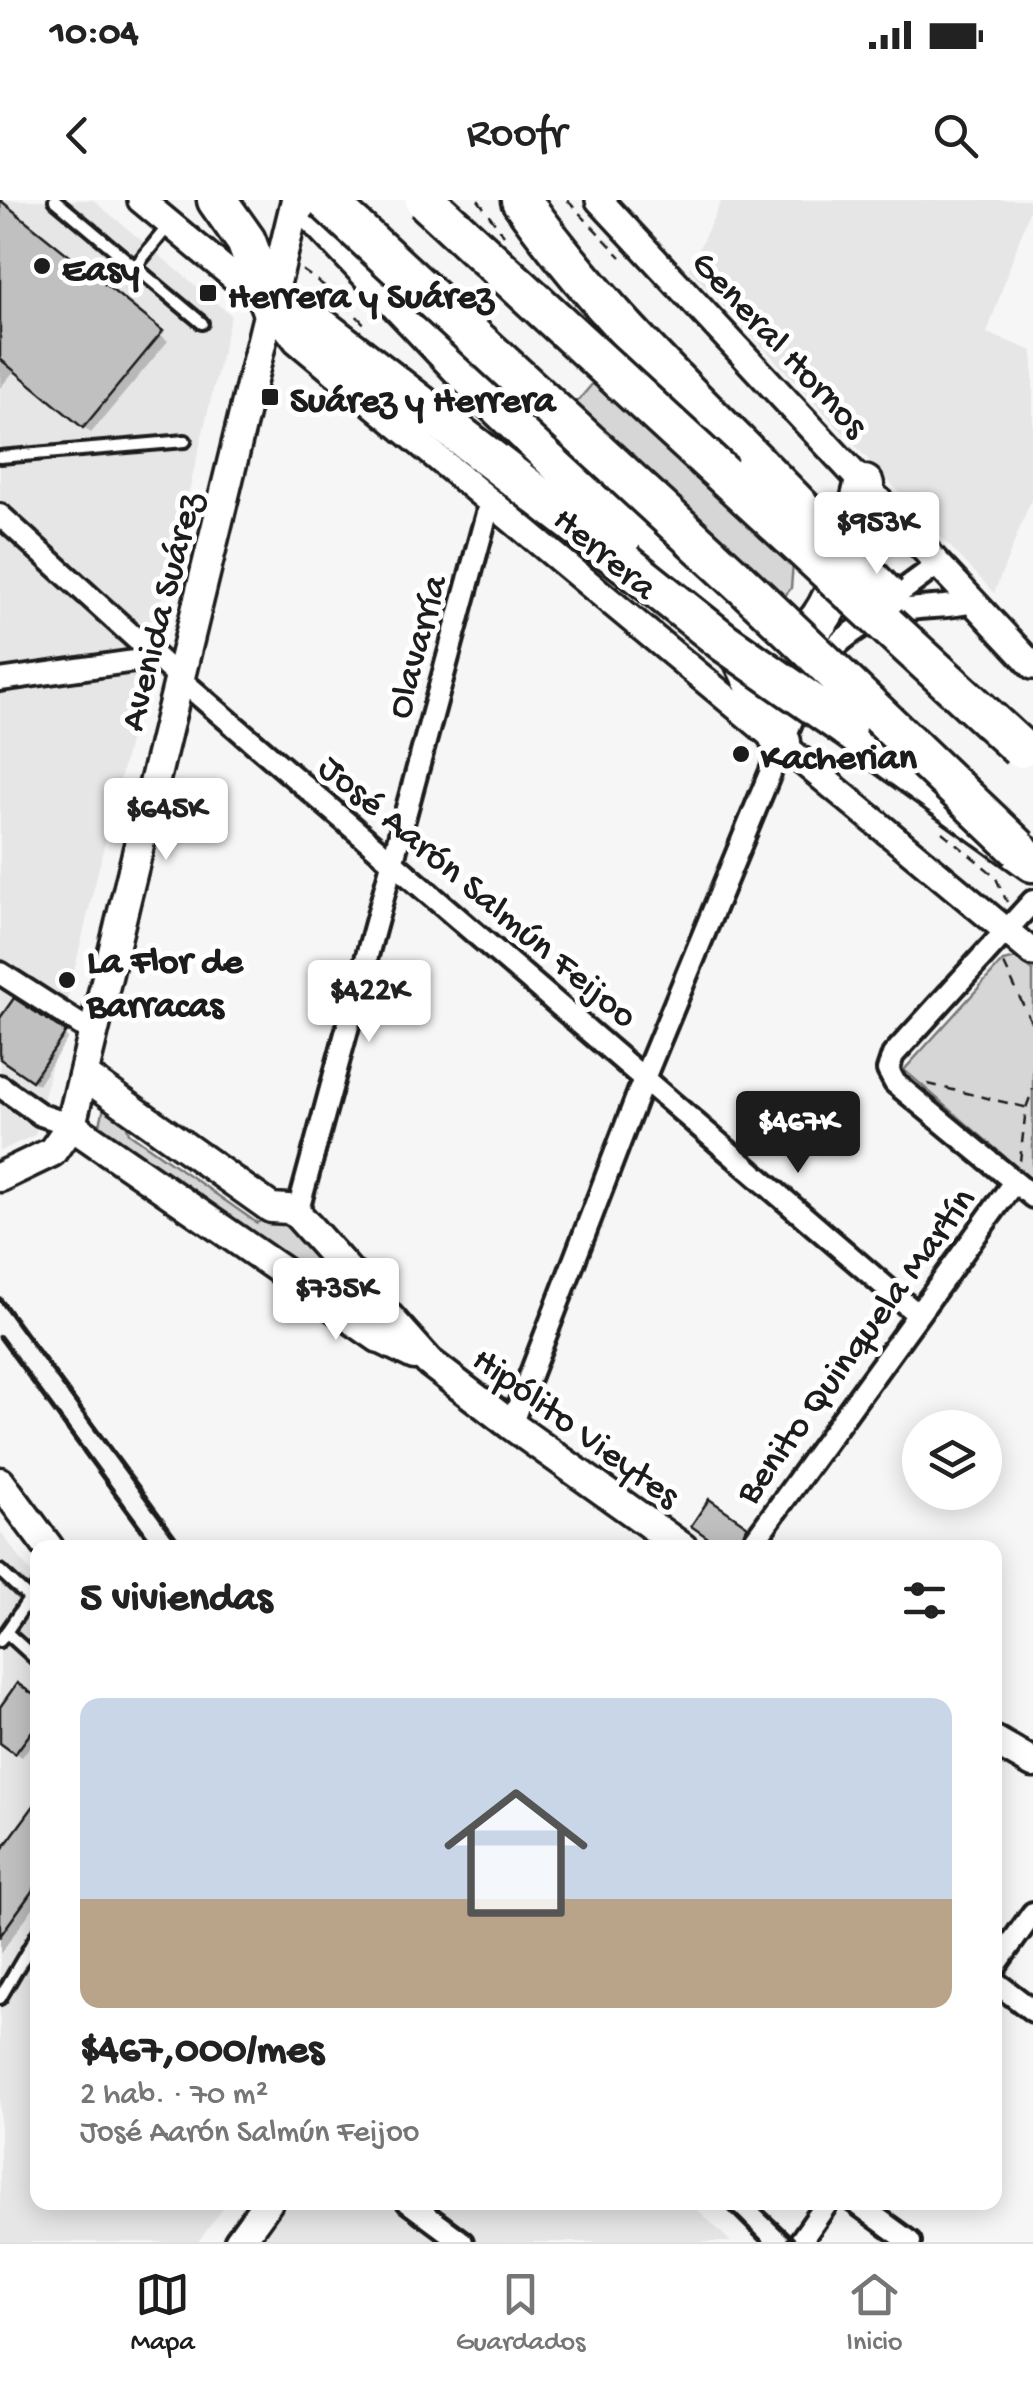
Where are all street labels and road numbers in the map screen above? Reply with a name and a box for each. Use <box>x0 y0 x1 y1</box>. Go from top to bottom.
street label: General Hornos <box>680 243 876 450</box>
street label: Avenida Suárez <box>113 488 215 736</box>
street label: Herrera <box>542 499 666 613</box>
street label: Olavarría <box>380 569 460 724</box>
street label: José Aarón Salmún Feijoo <box>308 747 645 1040</box>
street label: Benito Quinquela Martín <box>728 1181 988 1515</box>
street label: Hipólito Vieytes <box>462 1340 688 1521</box>

